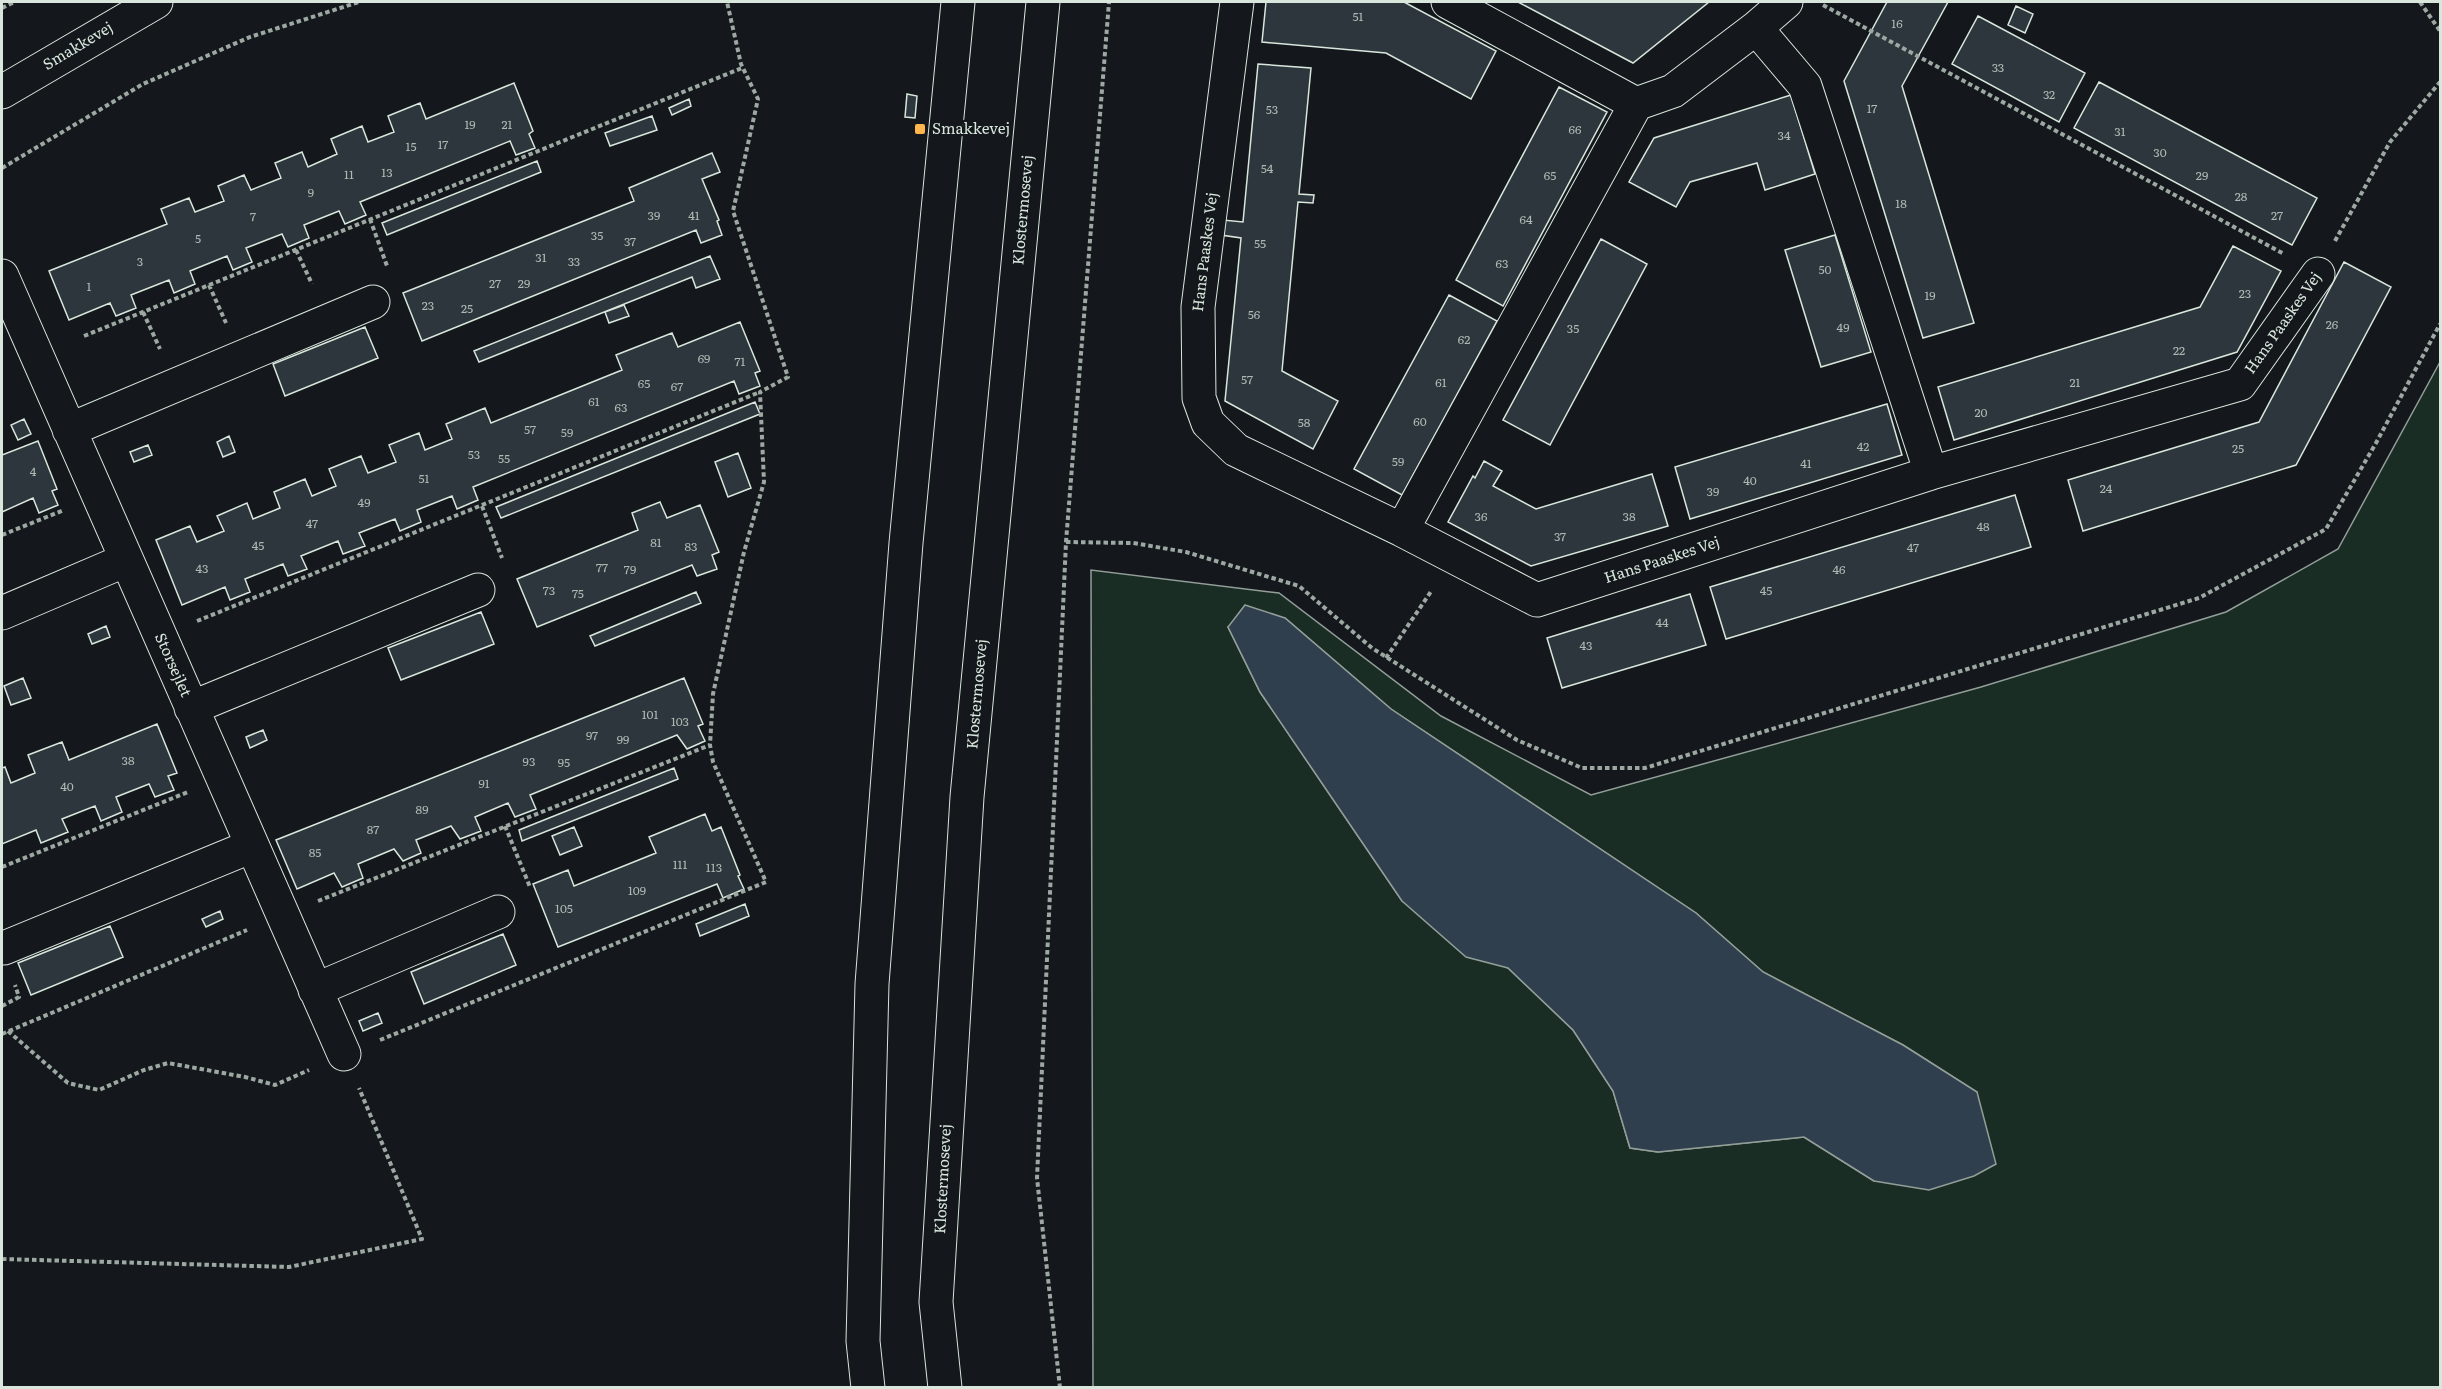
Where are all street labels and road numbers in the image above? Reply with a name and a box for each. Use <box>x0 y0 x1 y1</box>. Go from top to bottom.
street label: Smakkevej <box>38 15 117 75</box>
street label: Klostermosevej <box>1005 154 1038 266</box>
street label: Hans Paaskes Vej <box>1185 191 1222 313</box>
street label: Hans Paaskes Vej <box>2238 266 2326 378</box>
street label: Hans Paaskes Vej <box>1601 529 1722 588</box>
street label: Storsejlet <box>150 629 199 700</box>
street label: Klostermosevej <box>959 638 992 750</box>
street label: Klostermosevej <box>927 1123 956 1235</box>

